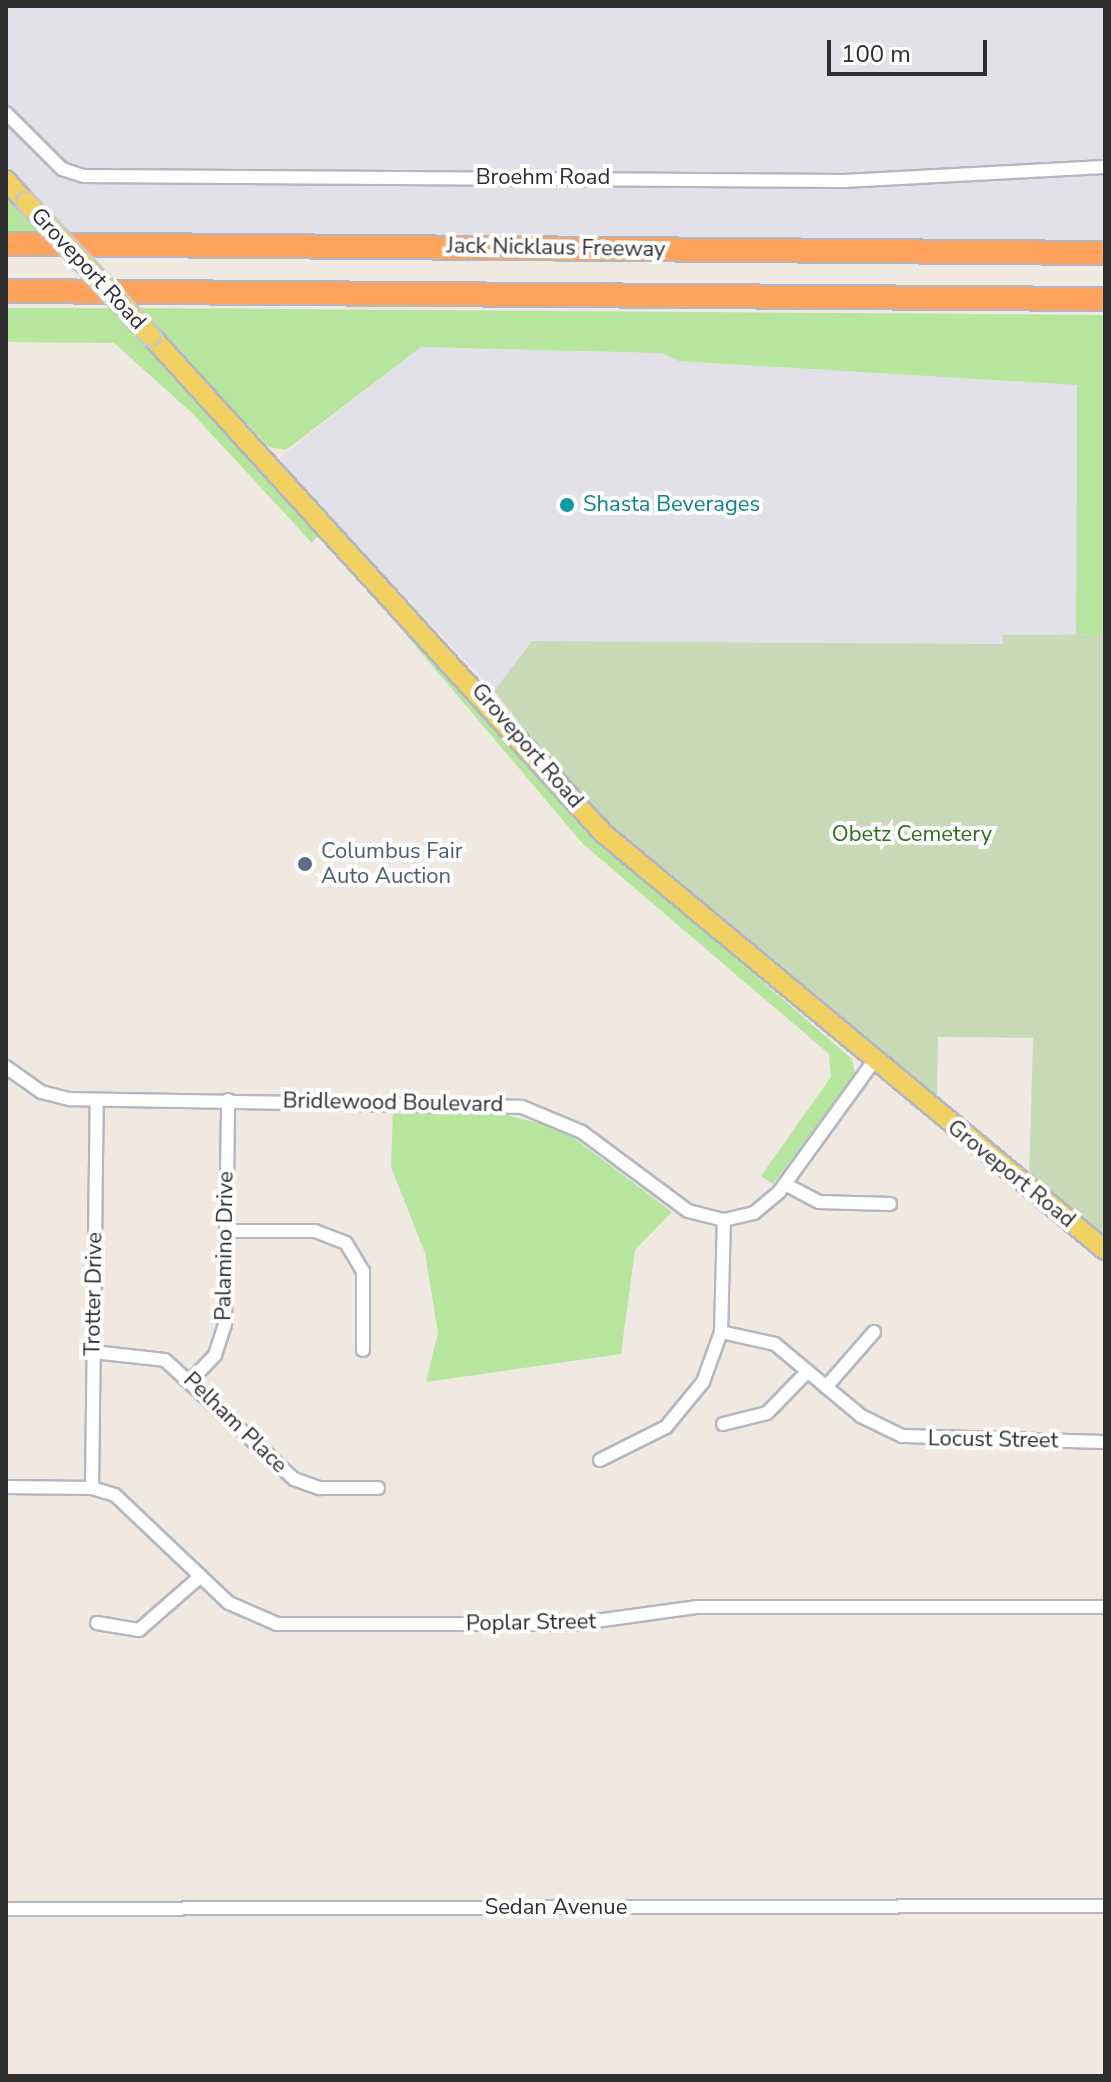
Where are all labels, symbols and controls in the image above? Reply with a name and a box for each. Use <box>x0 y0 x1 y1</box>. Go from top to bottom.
scale bar <box>831 24 991 74</box>
text: 100 m <box>841 38 911 70</box>
street label: Broehm Road <box>476 165 610 191</box>
street label: Groveport Road <box>25 203 151 335</box>
street label: Jack Nicklaus Freeway <box>446 233 666 263</box>
place label: Shasta Beverages <box>583 492 760 518</box>
marker: Shasta Beverages <box>558 496 576 514</box>
street label: Groveport Road <box>466 678 588 814</box>
park label: Obetz Cemetery <box>832 822 992 848</box>
place label: Columbus Fair Auto Auction <box>321 838 463 890</box>
marker: Columbus Fair Auto Auction <box>296 855 314 873</box>
street label: Bridlewood Boulevard <box>282 1088 504 1118</box>
street label: Groveport Road <box>942 1114 1080 1234</box>
street label: Palamino Drive <box>210 1171 240 1321</box>
street label: Trotter Drive <box>80 1232 108 1356</box>
street label: Pelham Place <box>178 1367 292 1479</box>
street label: Locust Street <box>928 1426 1058 1454</box>
street label: Poplar Street <box>466 1609 596 1637</box>
street label: Sedan Avenue <box>485 1895 627 1921</box>

